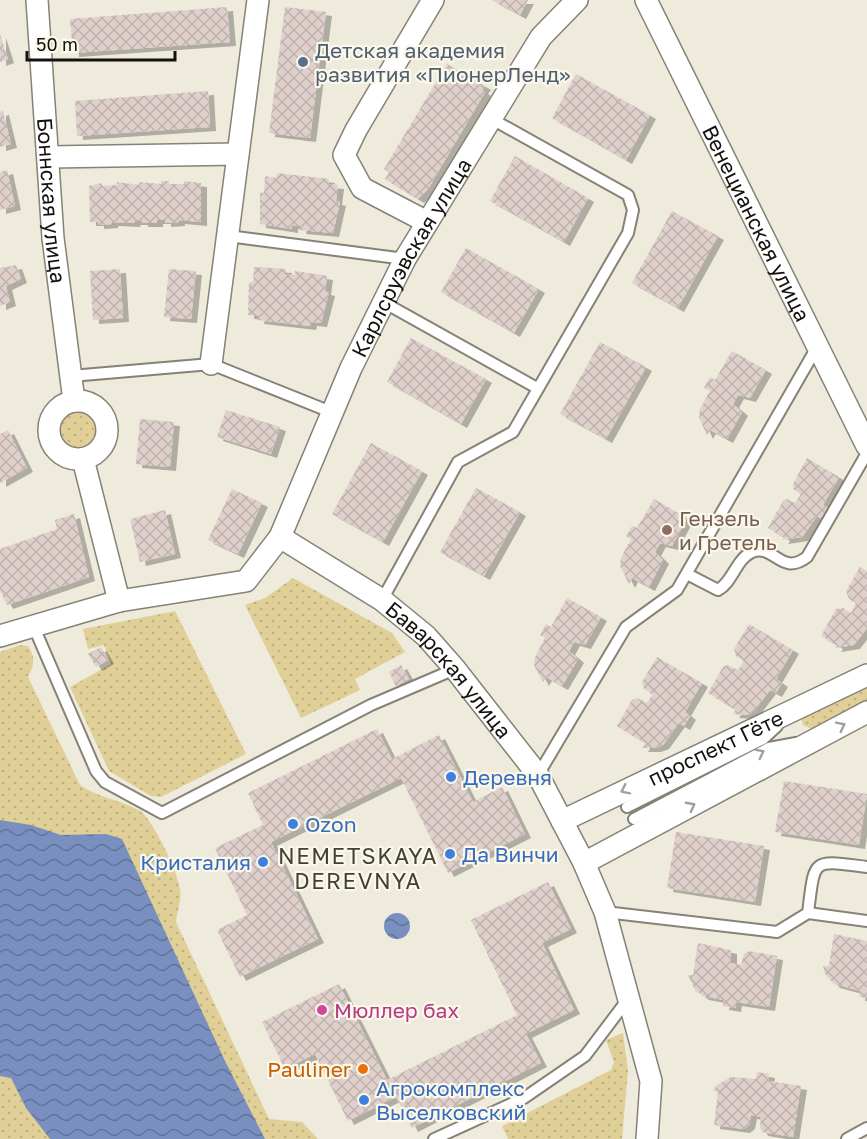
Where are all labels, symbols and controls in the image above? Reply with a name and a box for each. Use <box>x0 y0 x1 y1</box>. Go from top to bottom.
scale bar <box>27 24 176 62</box>
text: 50 m <box>36 33 78 55</box>
place label: Детская академия развития «ПионерЛенд» <box>315 37 571 87</box>
marker: Детская академия развития «ПионерЛенд» <box>296 55 310 69</box>
street label: Боннская улица <box>32 117 72 285</box>
street label: Венецианская улица <box>697 121 816 326</box>
street label: Карлсруэвская улица <box>345 153 477 362</box>
place label: Гензель и Гретель <box>679 505 777 555</box>
marker: Гензель и Гретель <box>660 523 674 537</box>
street label: Баварская улица <box>380 595 517 743</box>
street label: проспект Гёте <box>644 704 787 791</box>
one-way arrow <box>835 722 845 733</box>
one-way arrow <box>754 749 764 760</box>
place label: Деревня <box>463 764 552 790</box>
marker: Деревня <box>444 770 458 784</box>
one-way arrow <box>620 783 631 795</box>
one-way arrow <box>685 802 696 813</box>
place label: Ozon <box>305 811 357 837</box>
marker: Ozon <box>286 817 300 831</box>
place label: Да Винчи <box>462 841 559 867</box>
district label: NEMETSKAYA DEREVNYA <box>278 842 438 894</box>
marker: Да Винчи <box>443 847 457 861</box>
place label: Кристалия <box>140 849 251 875</box>
marker: Кристалия <box>256 855 270 869</box>
place label: Мюллер бах <box>334 997 459 1023</box>
marker: Мюллер бах <box>315 1003 329 1017</box>
place label: Pauliner <box>267 1056 351 1082</box>
marker: Pauliner <box>356 1062 370 1076</box>
place label: Агрокомплекс Выселковский <box>376 1075 526 1125</box>
marker: Агрокомплекс Выселковский <box>357 1093 371 1107</box>

